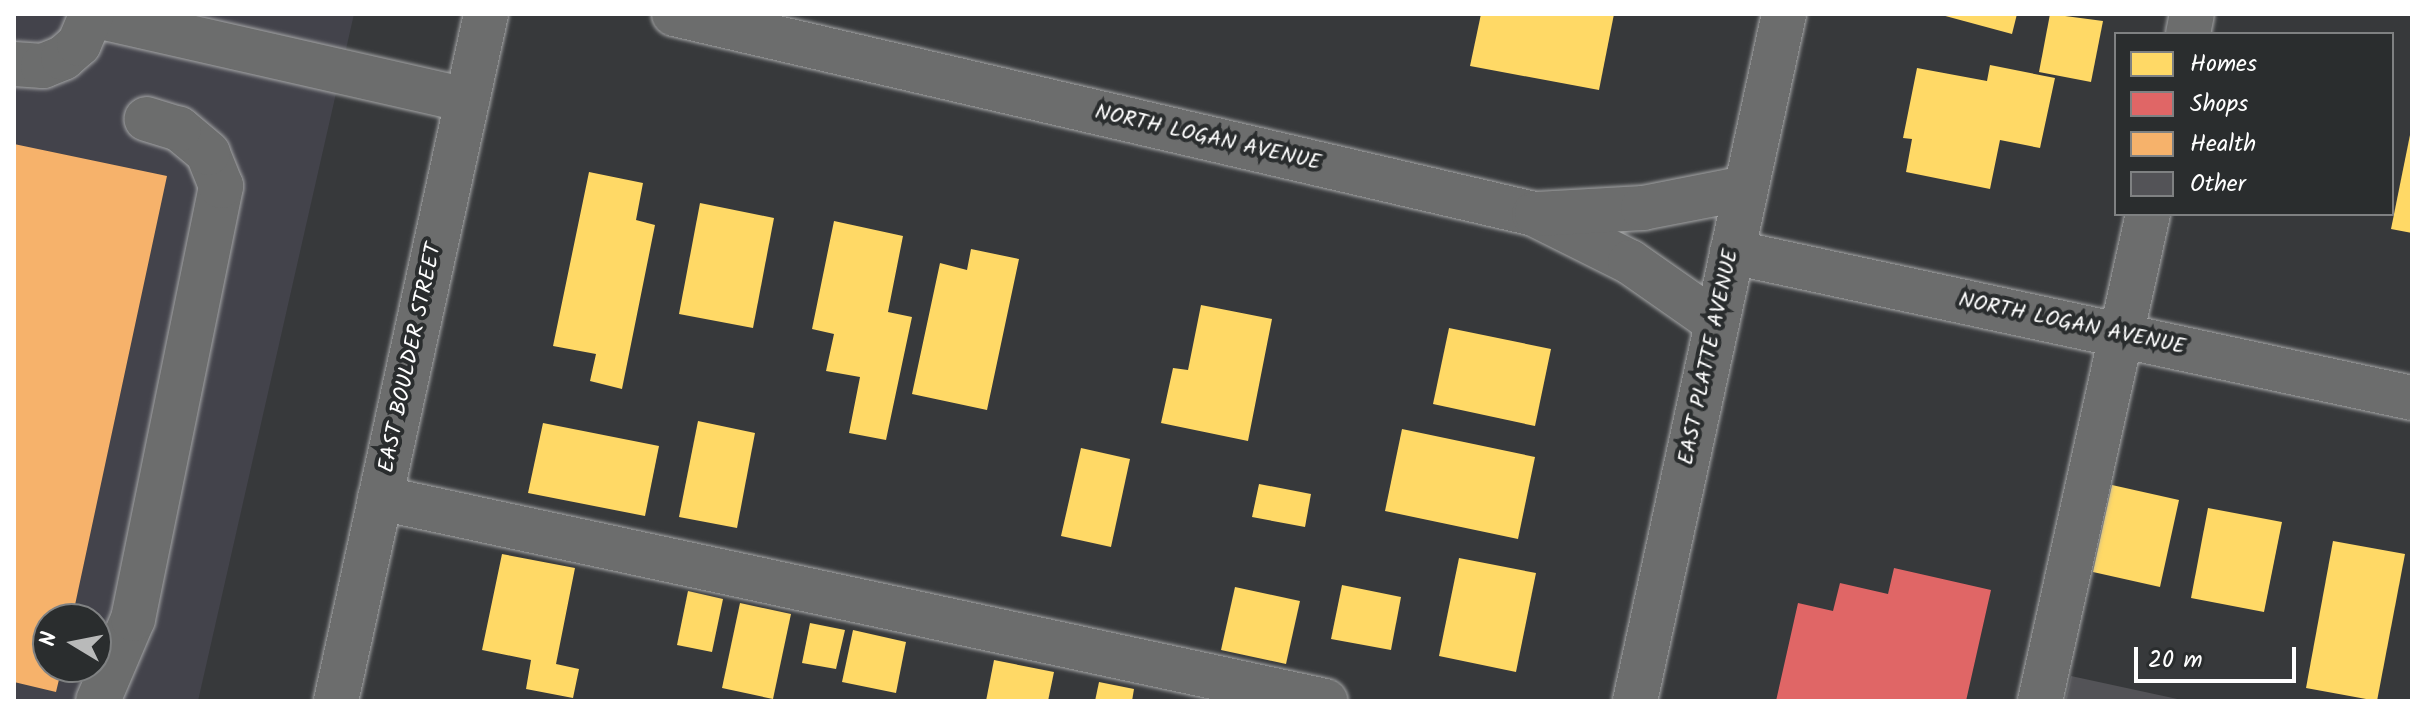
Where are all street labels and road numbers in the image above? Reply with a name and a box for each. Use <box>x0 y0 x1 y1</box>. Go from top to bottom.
street label: NORTH LOGAN AVENUE <box>1092 99 1324 177</box>
street label: EAST BOULDER STREET <box>374 241 448 475</box>
street label: EAST PLATTE AVENUE <box>1673 247 1745 467</box>
street label: NORTH LOGAN AVENUE <box>1956 287 2188 361</box>

